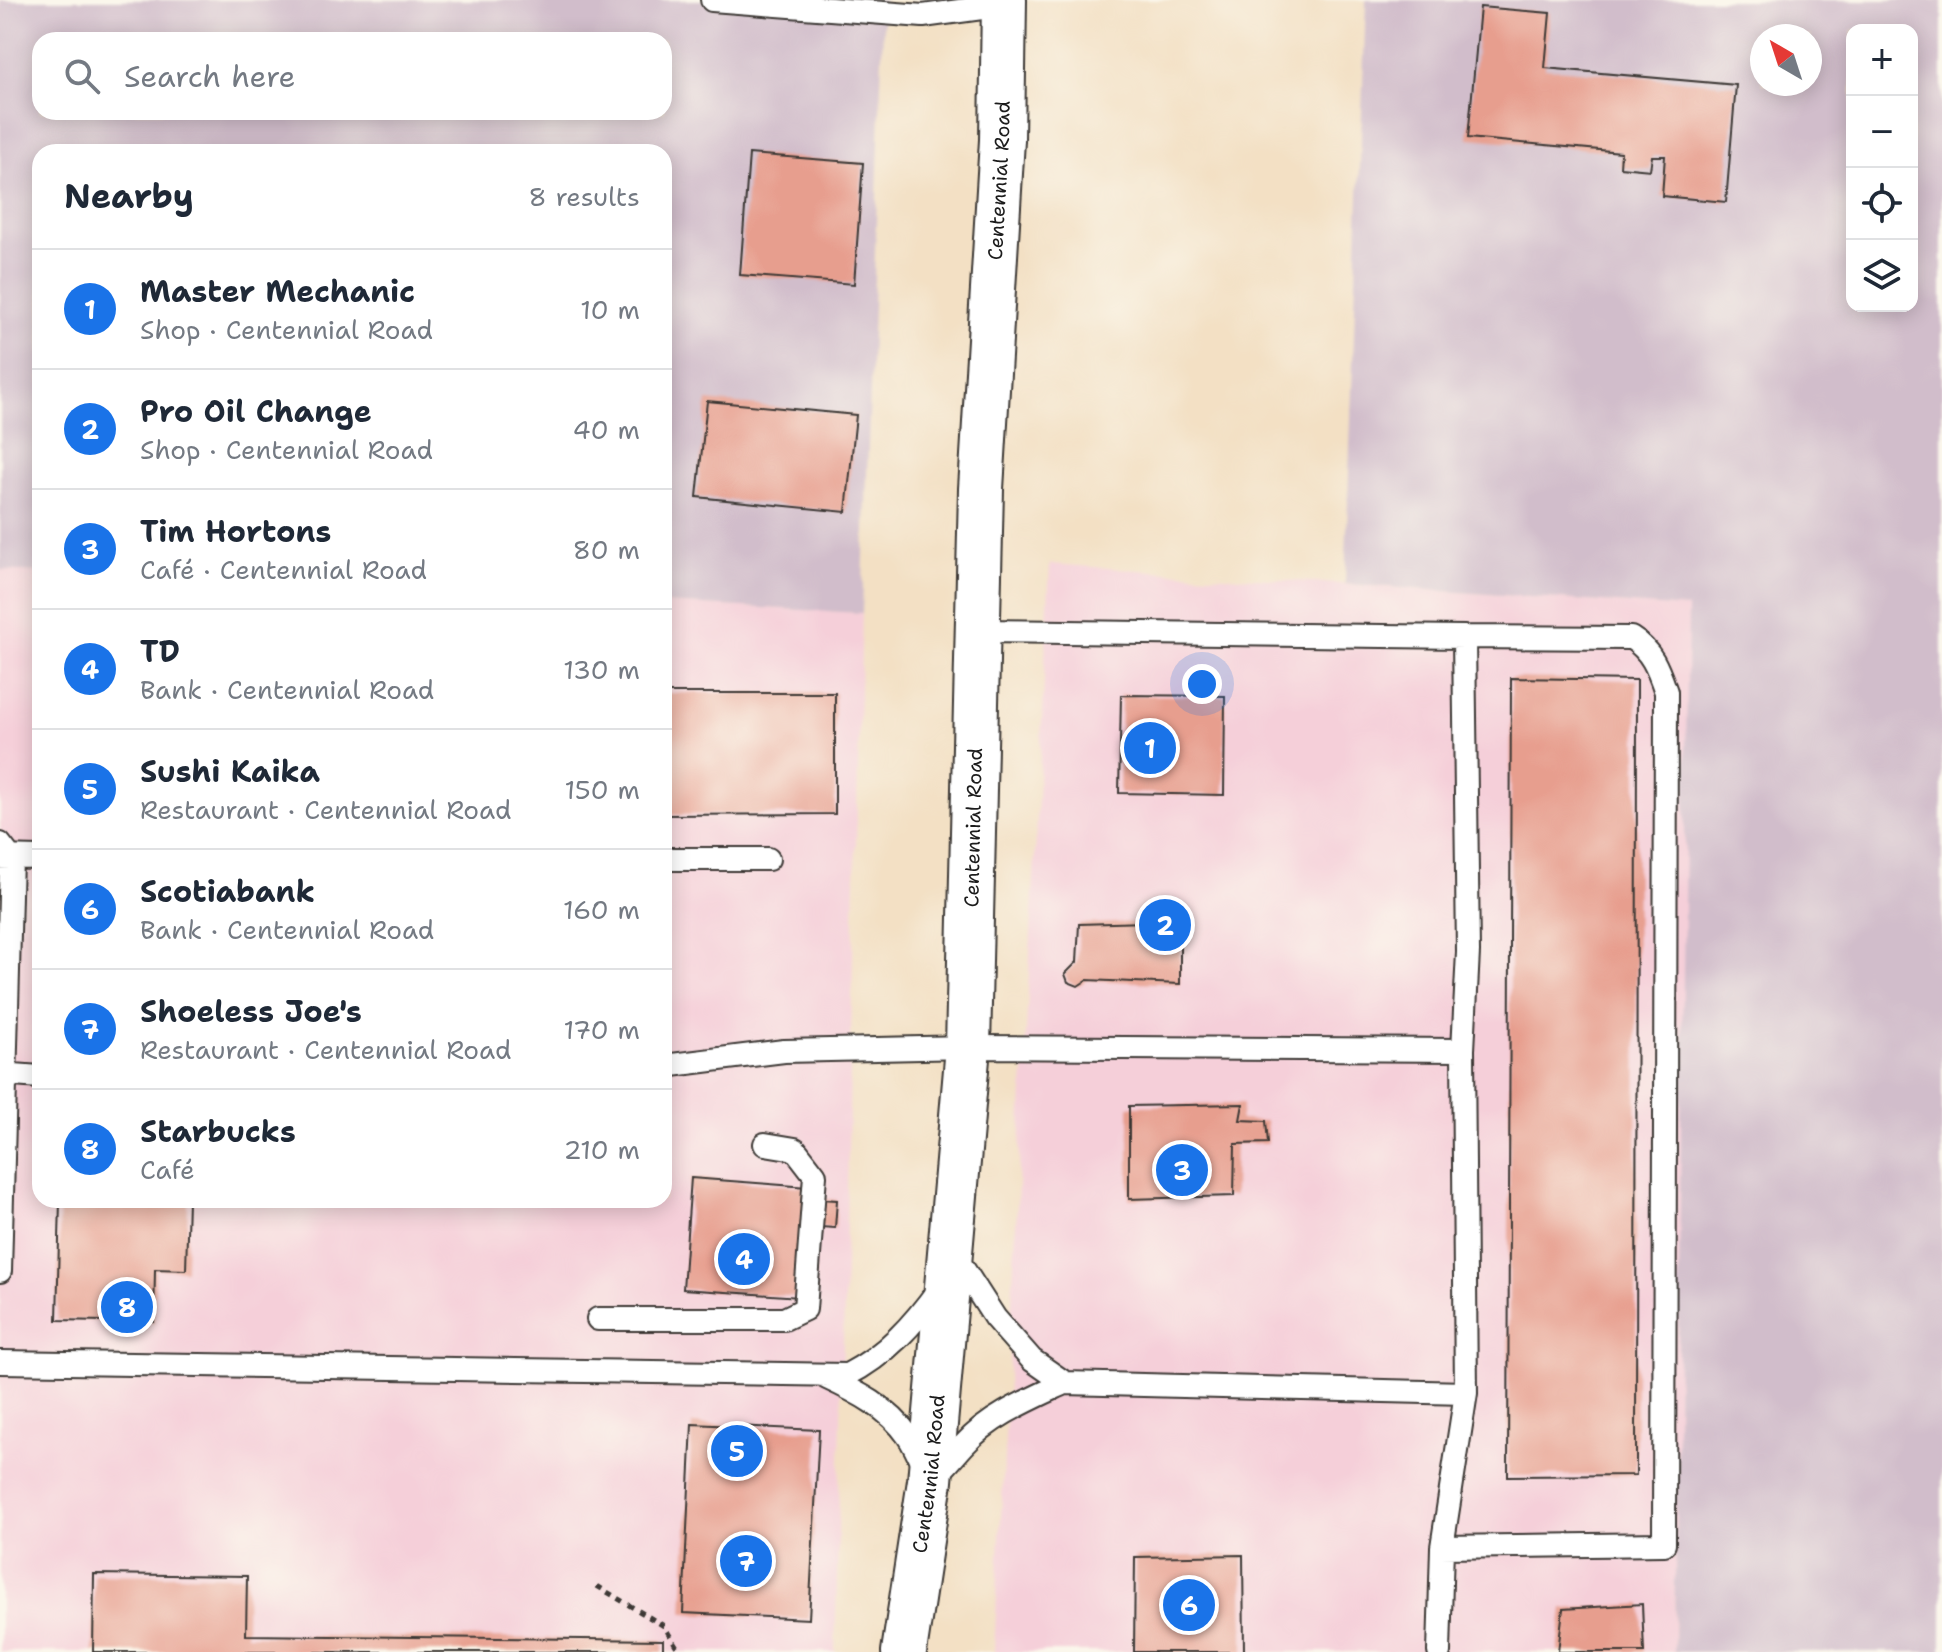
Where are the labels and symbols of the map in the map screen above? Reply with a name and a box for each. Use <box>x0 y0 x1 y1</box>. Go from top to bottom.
north arrow <box>1750 24 1822 96</box>
street label: Centennial Road <box>982 100 1016 261</box>
your location <box>1182 664 1222 704</box>
pin: 1 <box>1124 718 1176 778</box>
street label: Centennial Road <box>958 747 988 908</box>
pin: 2 <box>1139 895 1191 955</box>
pin: 3 <box>1156 1140 1208 1200</box>
pin: 4 <box>718 1229 770 1289</box>
pin: 8 <box>101 1277 153 1337</box>
street label: Centennial Road <box>906 1393 951 1555</box>
pin: 5 <box>711 1421 763 1481</box>
pin: 7 <box>720 1531 772 1591</box>
pin: 6 <box>1163 1575 1215 1635</box>

